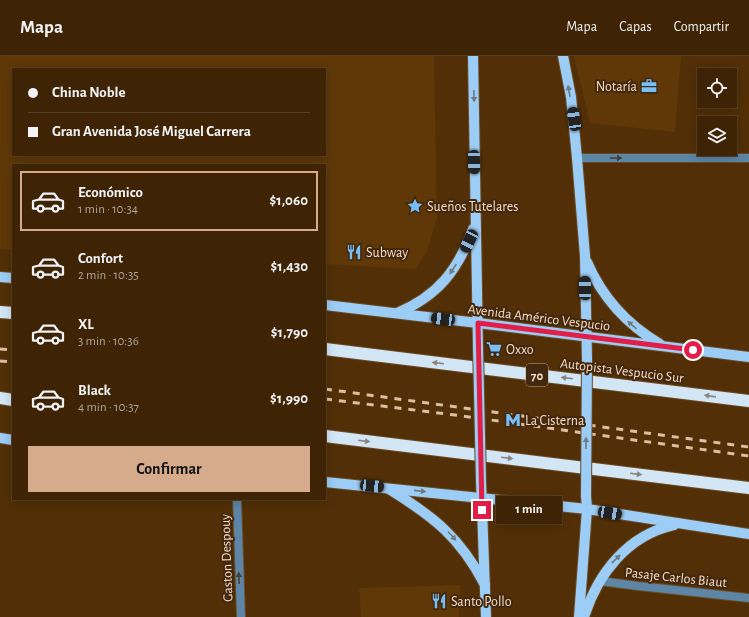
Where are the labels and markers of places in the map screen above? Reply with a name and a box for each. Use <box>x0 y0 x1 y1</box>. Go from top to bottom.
office icon: Notaría <box>640 77 658 95</box>
place label: Notaría <box>596 80 638 94</box>
place icon: Sueños Tutelares <box>406 197 424 215</box>
place label: Sueños Tutelares <box>427 200 518 214</box>
restaurant icon: Subway <box>345 243 363 261</box>
place label: Subway <box>366 246 408 260</box>
supermarket icon: Oxxo <box>485 340 503 358</box>
place label: Oxxo <box>506 343 534 357</box>
metro station icon: La Cisterna <box>504 411 522 429</box>
place label: La Cisterna <box>525 414 585 428</box>
restaurant icon: Santo Pollo <box>430 592 448 610</box>
place label: Santo Pollo <box>451 595 512 609</box>

